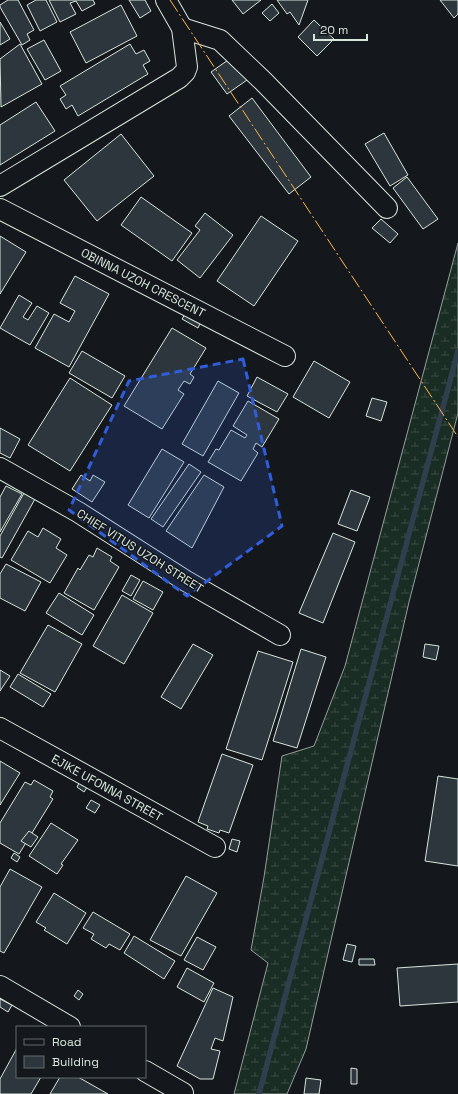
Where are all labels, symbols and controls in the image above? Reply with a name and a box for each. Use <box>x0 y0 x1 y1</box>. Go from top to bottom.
scale bar <box>314 16 367 42</box>
text: 20 m <box>320 22 348 38</box>
street label: OBINNA UZOH CRESCENT <box>78 245 208 321</box>
street label: CHIEF VITUS UZOH STREET <box>74 505 206 597</box>
street label: EJIKE UFONNA STREET <box>48 751 166 825</box>
legend <box>16 1026 146 1078</box>
text: Road <box>52 1034 81 1050</box>
text: Building <box>52 1054 99 1070</box>

